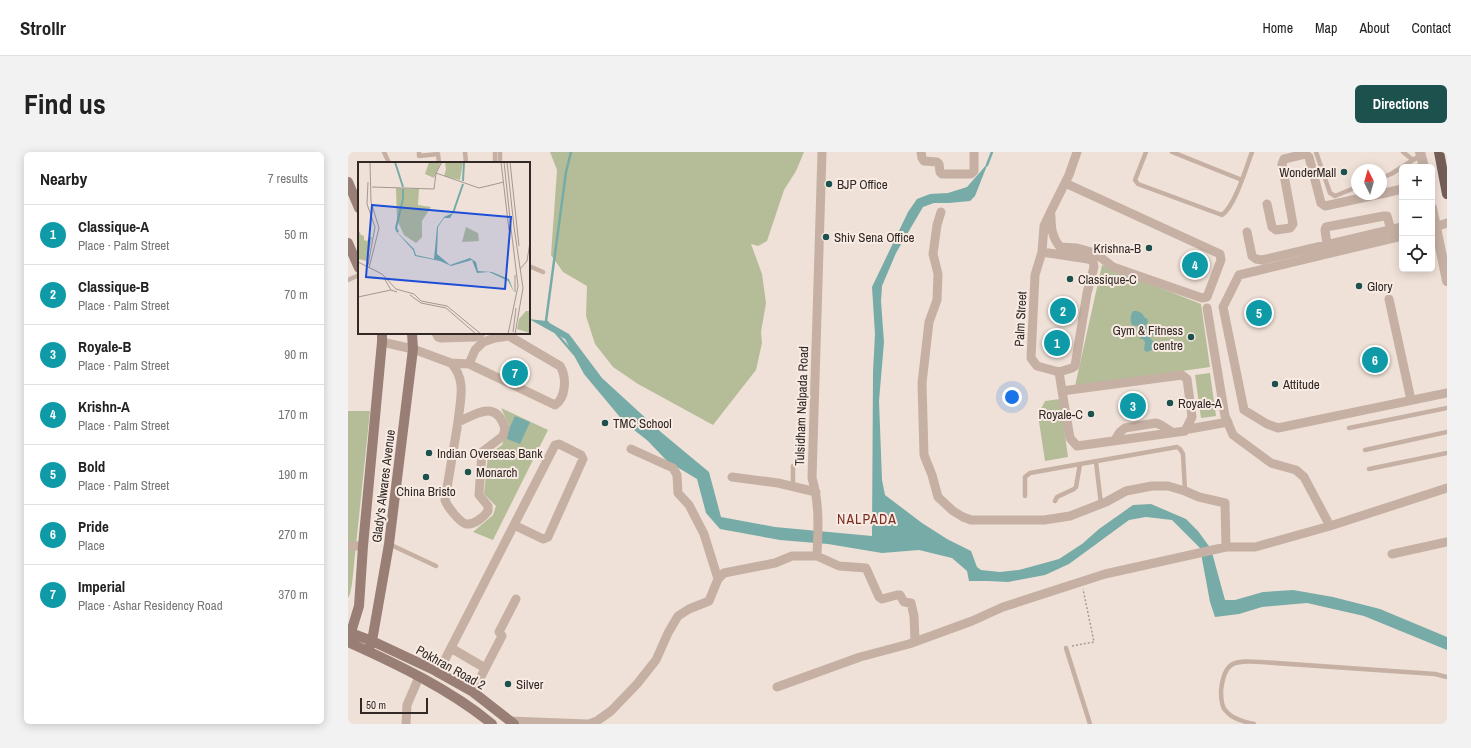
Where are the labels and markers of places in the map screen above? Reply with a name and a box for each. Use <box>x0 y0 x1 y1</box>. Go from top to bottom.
place label: WonderMall <box>1279 164 1336 181</box>
marker: WonderMall <box>1339 167 1349 177</box>
place label: BJP Office <box>837 176 888 193</box>
marker: BJP Office <box>824 179 834 189</box>
place label: Shiv Sena Office <box>834 229 914 246</box>
marker: Shiv Sena Office <box>821 232 831 242</box>
place label: Krishna-B <box>1094 240 1141 257</box>
marker: Krishna-B <box>1144 243 1154 253</box>
pin: 4 <box>1182 250 1208 280</box>
place label: Classique-C <box>1078 271 1137 288</box>
marker: Classique-C <box>1065 274 1075 284</box>
place label: Glory <box>1367 278 1393 295</box>
marker: Glory <box>1354 281 1364 291</box>
pin: 2 <box>1050 296 1076 326</box>
pin: 5 <box>1246 298 1272 328</box>
place label: Gym & Fitness centre <box>1113 322 1183 354</box>
pin: 1 <box>1044 328 1070 358</box>
marker: Gym & Fitness centre <box>1186 332 1196 342</box>
pin: 6 <box>1362 345 1388 375</box>
pin: 7 <box>502 358 528 388</box>
place label: Attitude <box>1282 376 1320 393</box>
marker: Attitude <box>1270 379 1280 389</box>
pin: 3 <box>1120 391 1146 421</box>
place label: Royale-A <box>1178 395 1223 412</box>
marker: Royale-A <box>1165 398 1175 408</box>
place label: Royale-C <box>1039 406 1083 423</box>
marker: Royale-C <box>1086 409 1096 419</box>
place label: TMC School <box>613 415 672 432</box>
marker: TMC School <box>600 418 610 428</box>
place label: Indian Overseas Bank <box>437 445 543 462</box>
marker: Indian Overseas Bank <box>424 448 434 458</box>
place label: Monarch <box>476 464 518 481</box>
marker: Monarch <box>463 467 473 477</box>
marker: China Bristo <box>421 472 431 482</box>
place label: China Bristo <box>396 483 456 500</box>
place label: Silver <box>516 676 544 693</box>
marker: Silver <box>503 679 513 689</box>

